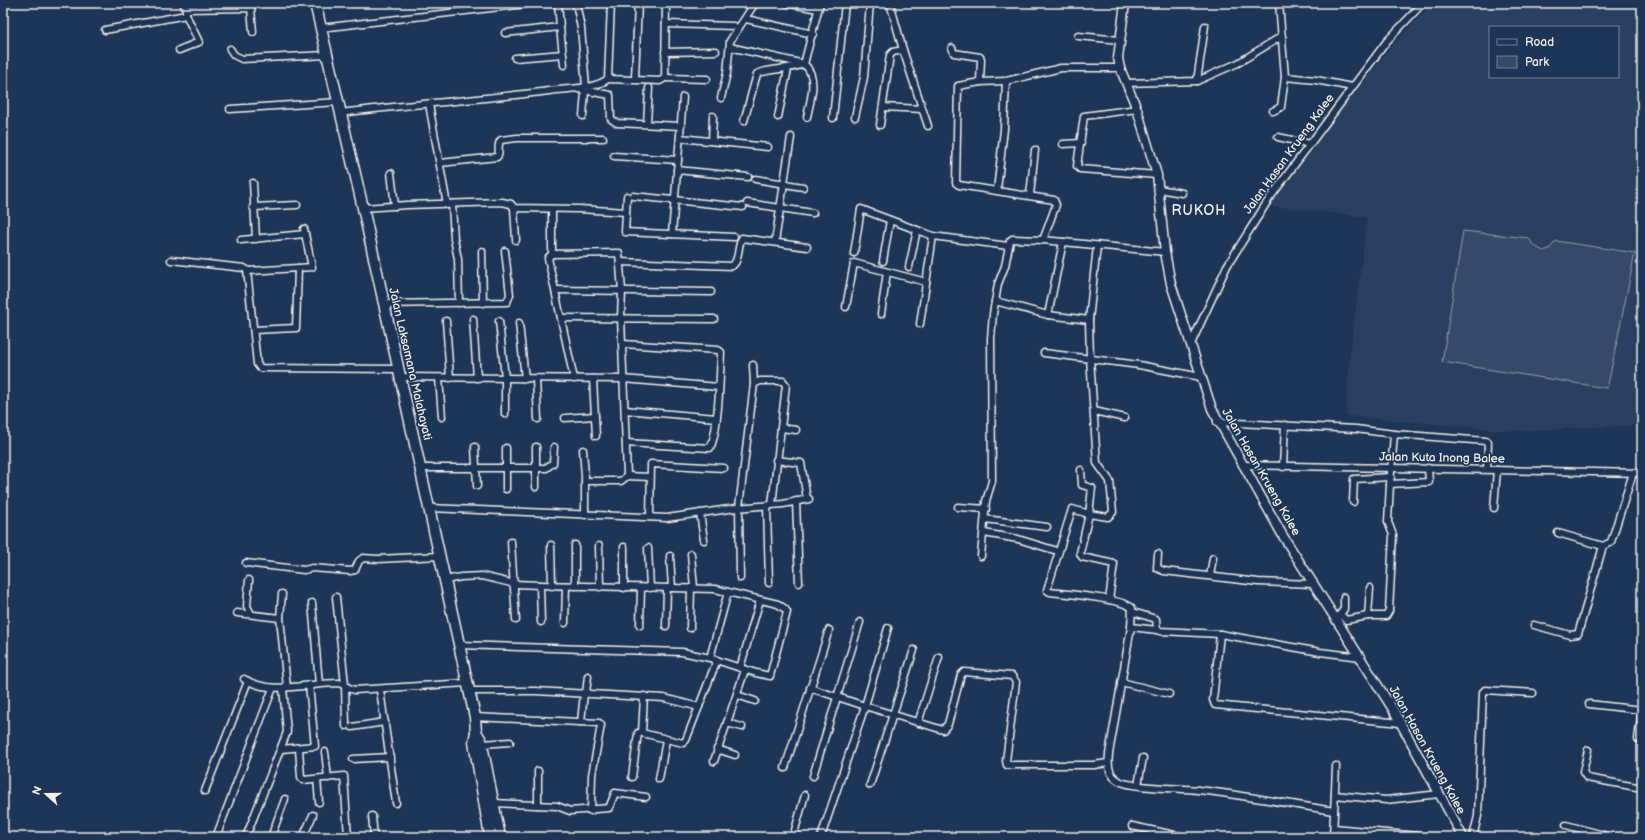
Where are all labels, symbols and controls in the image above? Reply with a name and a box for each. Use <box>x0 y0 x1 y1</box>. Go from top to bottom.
legend <box>1489 26 1619 78</box>
text: Road <box>1525 35 1554 50</box>
text: Park <box>1525 55 1549 70</box>
street label: Jalan Hasan Krueng Kalee <box>1240 91 1338 217</box>
district label: RUKOH <box>1172 202 1226 219</box>
street label: Jalan Laksamana Malahayati <box>385 286 435 442</box>
street label: Jalan Hasan Krueng Kalee <box>1218 406 1304 538</box>
street label: Jalan Kuta Inong Balee <box>1379 449 1505 467</box>
street label: Jalan Hasan Krueng Kalee <box>1385 683 1469 817</box>
north arrow <box>26 774 66 814</box>
text: N <box>30 784 45 797</box>

